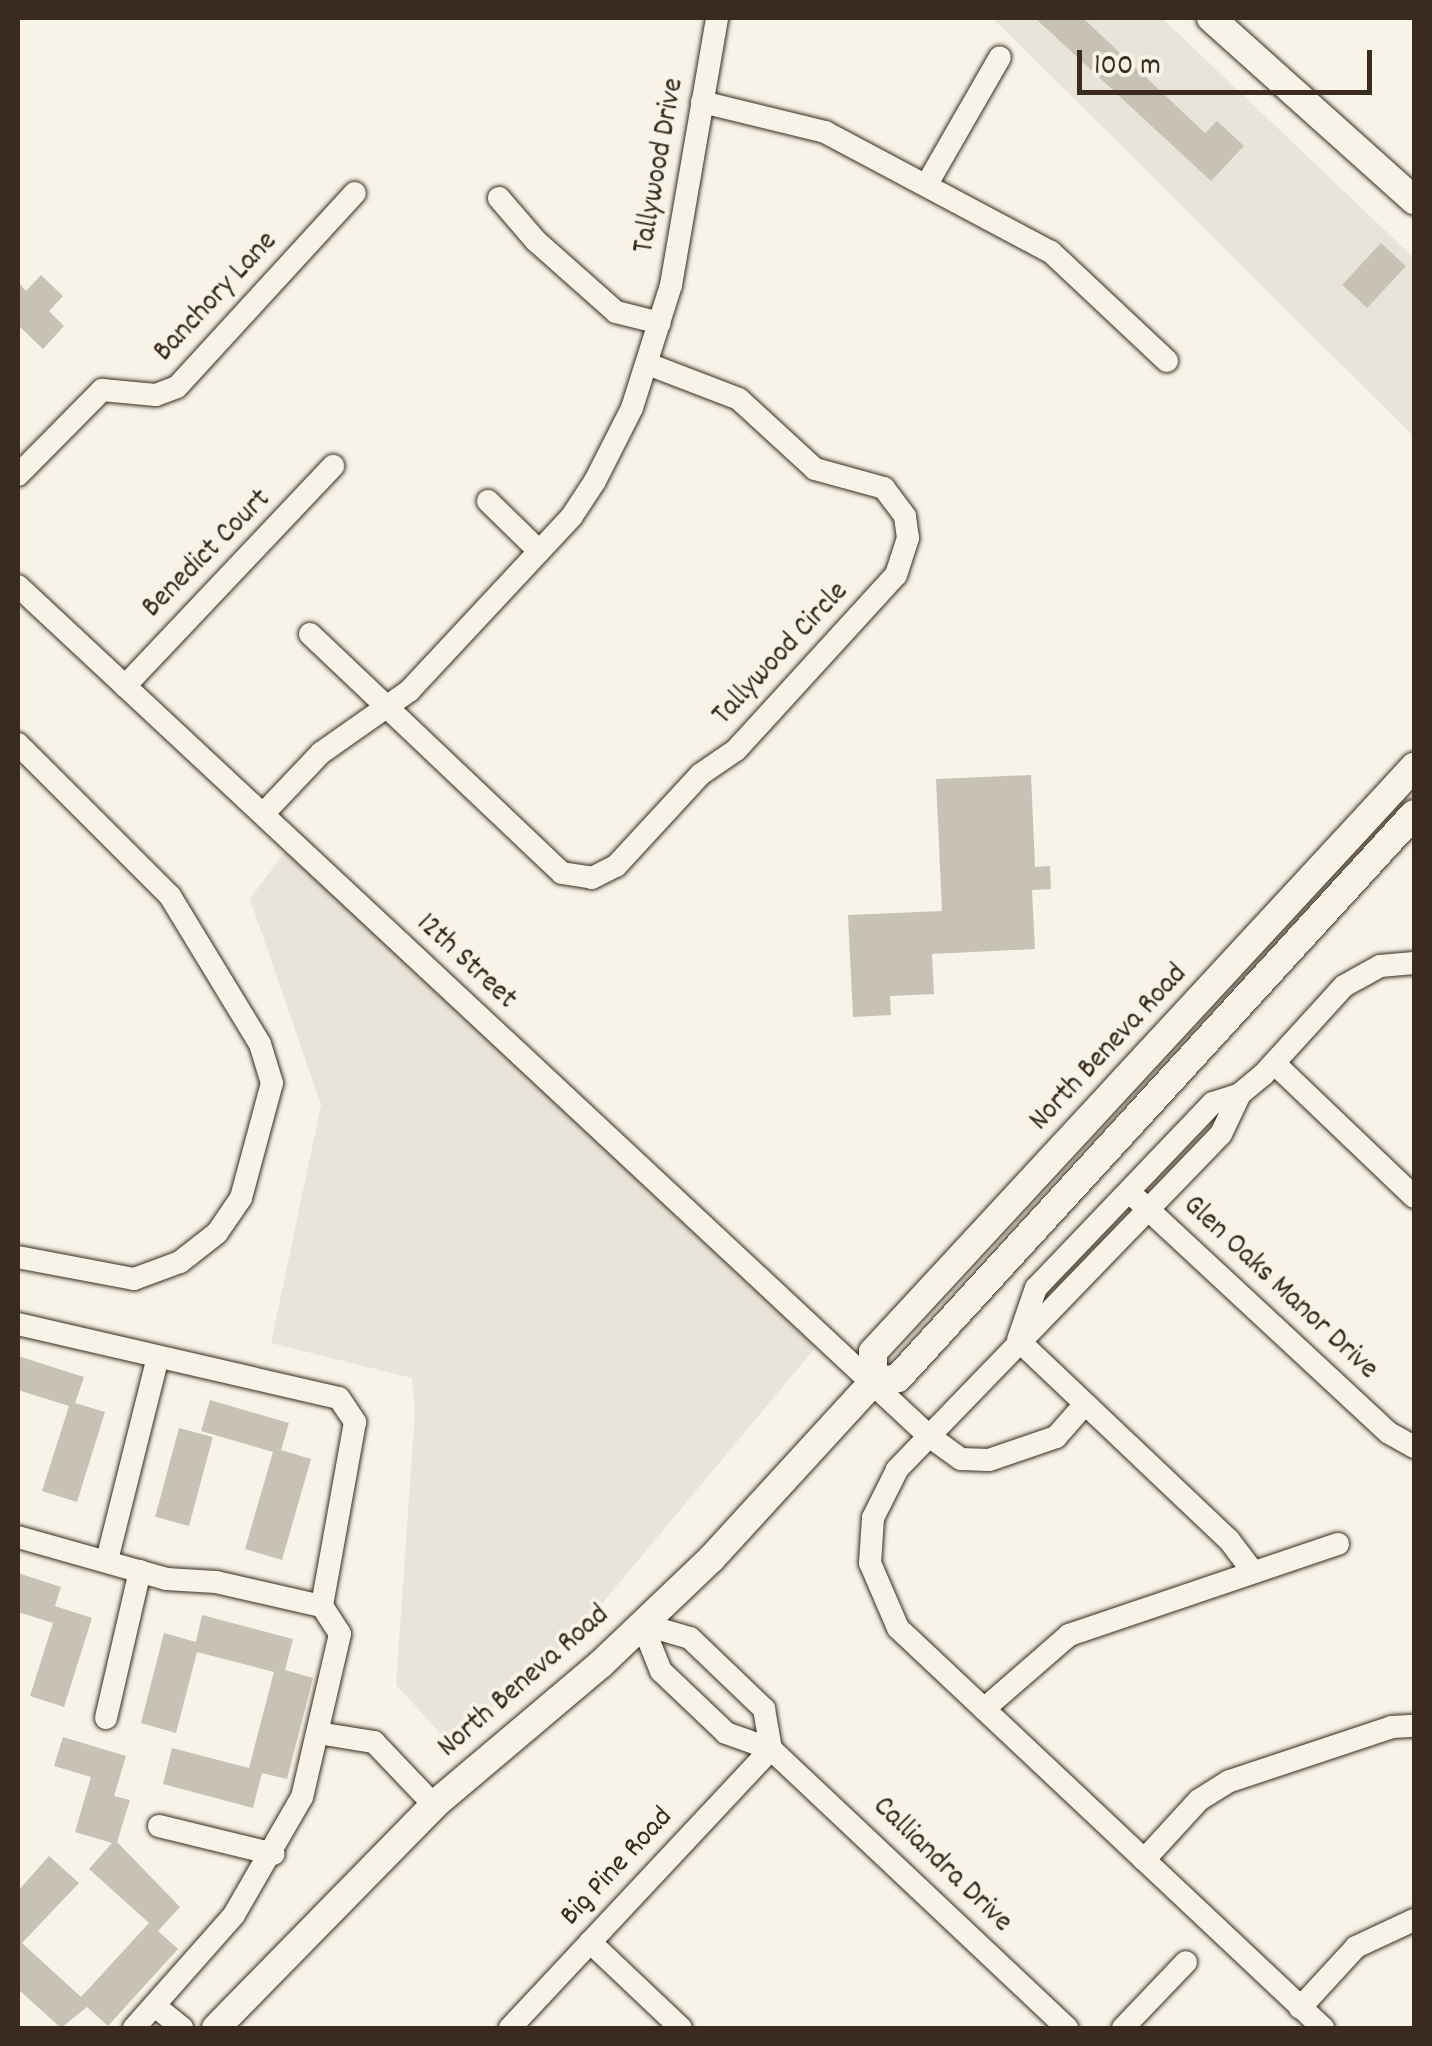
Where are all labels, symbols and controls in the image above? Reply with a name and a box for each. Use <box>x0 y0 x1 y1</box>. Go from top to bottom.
scale bar <box>1082 30 1377 92</box>
text: 100 m <box>1094 46 1161 89</box>
street label: Tallywood Drive <box>628 76 694 256</box>
street label: Banchory Lane <box>148 225 286 371</box>
street label: Benedict Court <box>136 483 280 627</box>
street label: Tallywood Circle <box>706 576 858 734</box>
street label: 12th Street <box>407 907 523 1019</box>
street label: North Beneva Road <box>1024 958 1196 1140</box>
street label: Glen Oaks Manor Drive <box>1174 1189 1384 1389</box>
street label: North Beneva Road <box>432 1599 618 1767</box>
street label: Calliandra Drive <box>864 1790 1018 1942</box>
street label: Big Pine Road <box>554 1801 682 1935</box>

